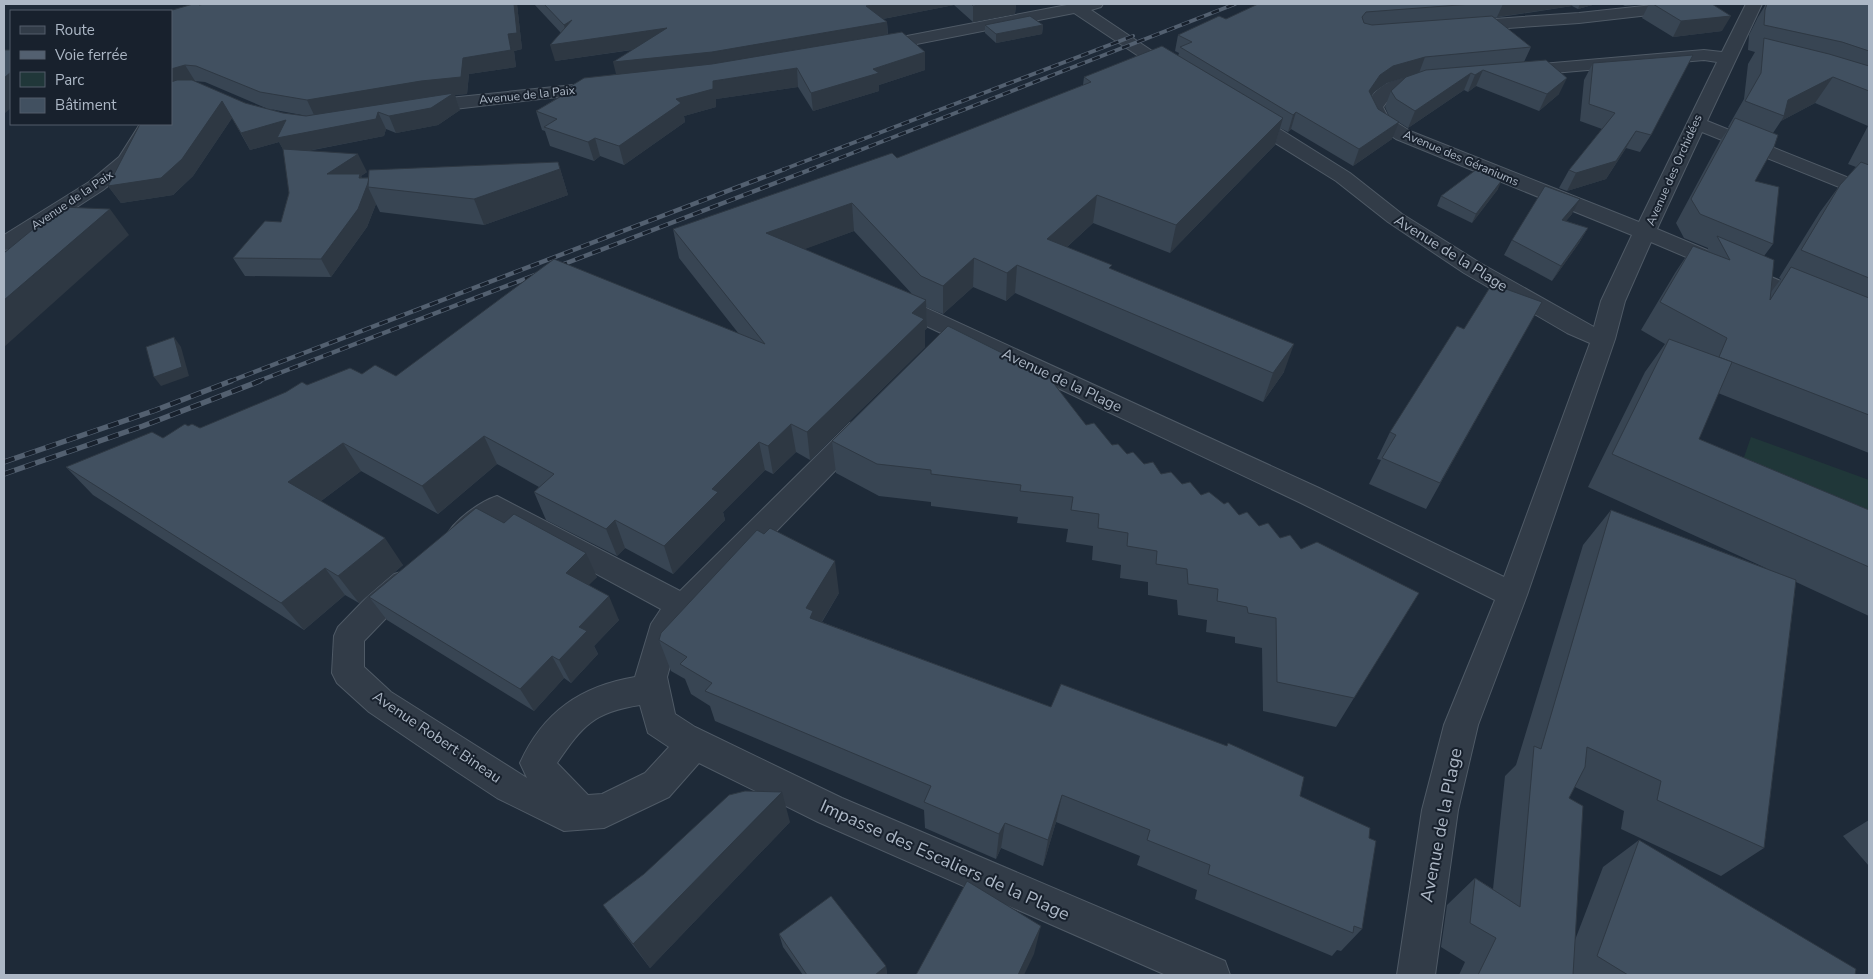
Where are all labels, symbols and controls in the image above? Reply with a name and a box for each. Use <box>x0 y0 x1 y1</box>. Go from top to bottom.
legend <box>10 10 172 125</box>
text: Route <box>55 20 95 40</box>
text: Voie ferrée <box>54 45 127 65</box>
text: Parc <box>55 70 84 90</box>
street label: Avenue de la Paix <box>478 82 576 108</box>
text: Bâtiment <box>55 95 117 115</box>
street label: Avenue des Orchidées <box>1642 112 1706 228</box>
street label: Avenue des Géraniums <box>1401 126 1522 190</box>
street label: Avenue de la Paix <box>28 166 117 234</box>
street label: Avenue de la Plage <box>1390 210 1512 296</box>
street label: Avenue de la Plage <box>999 343 1125 417</box>
street label: Avenue Robert Bineau <box>369 686 505 788</box>
street label: Avenue de la Plage <box>1414 746 1468 904</box>
street label: Impasse des Escaliers de la Plage <box>816 794 1074 926</box>

